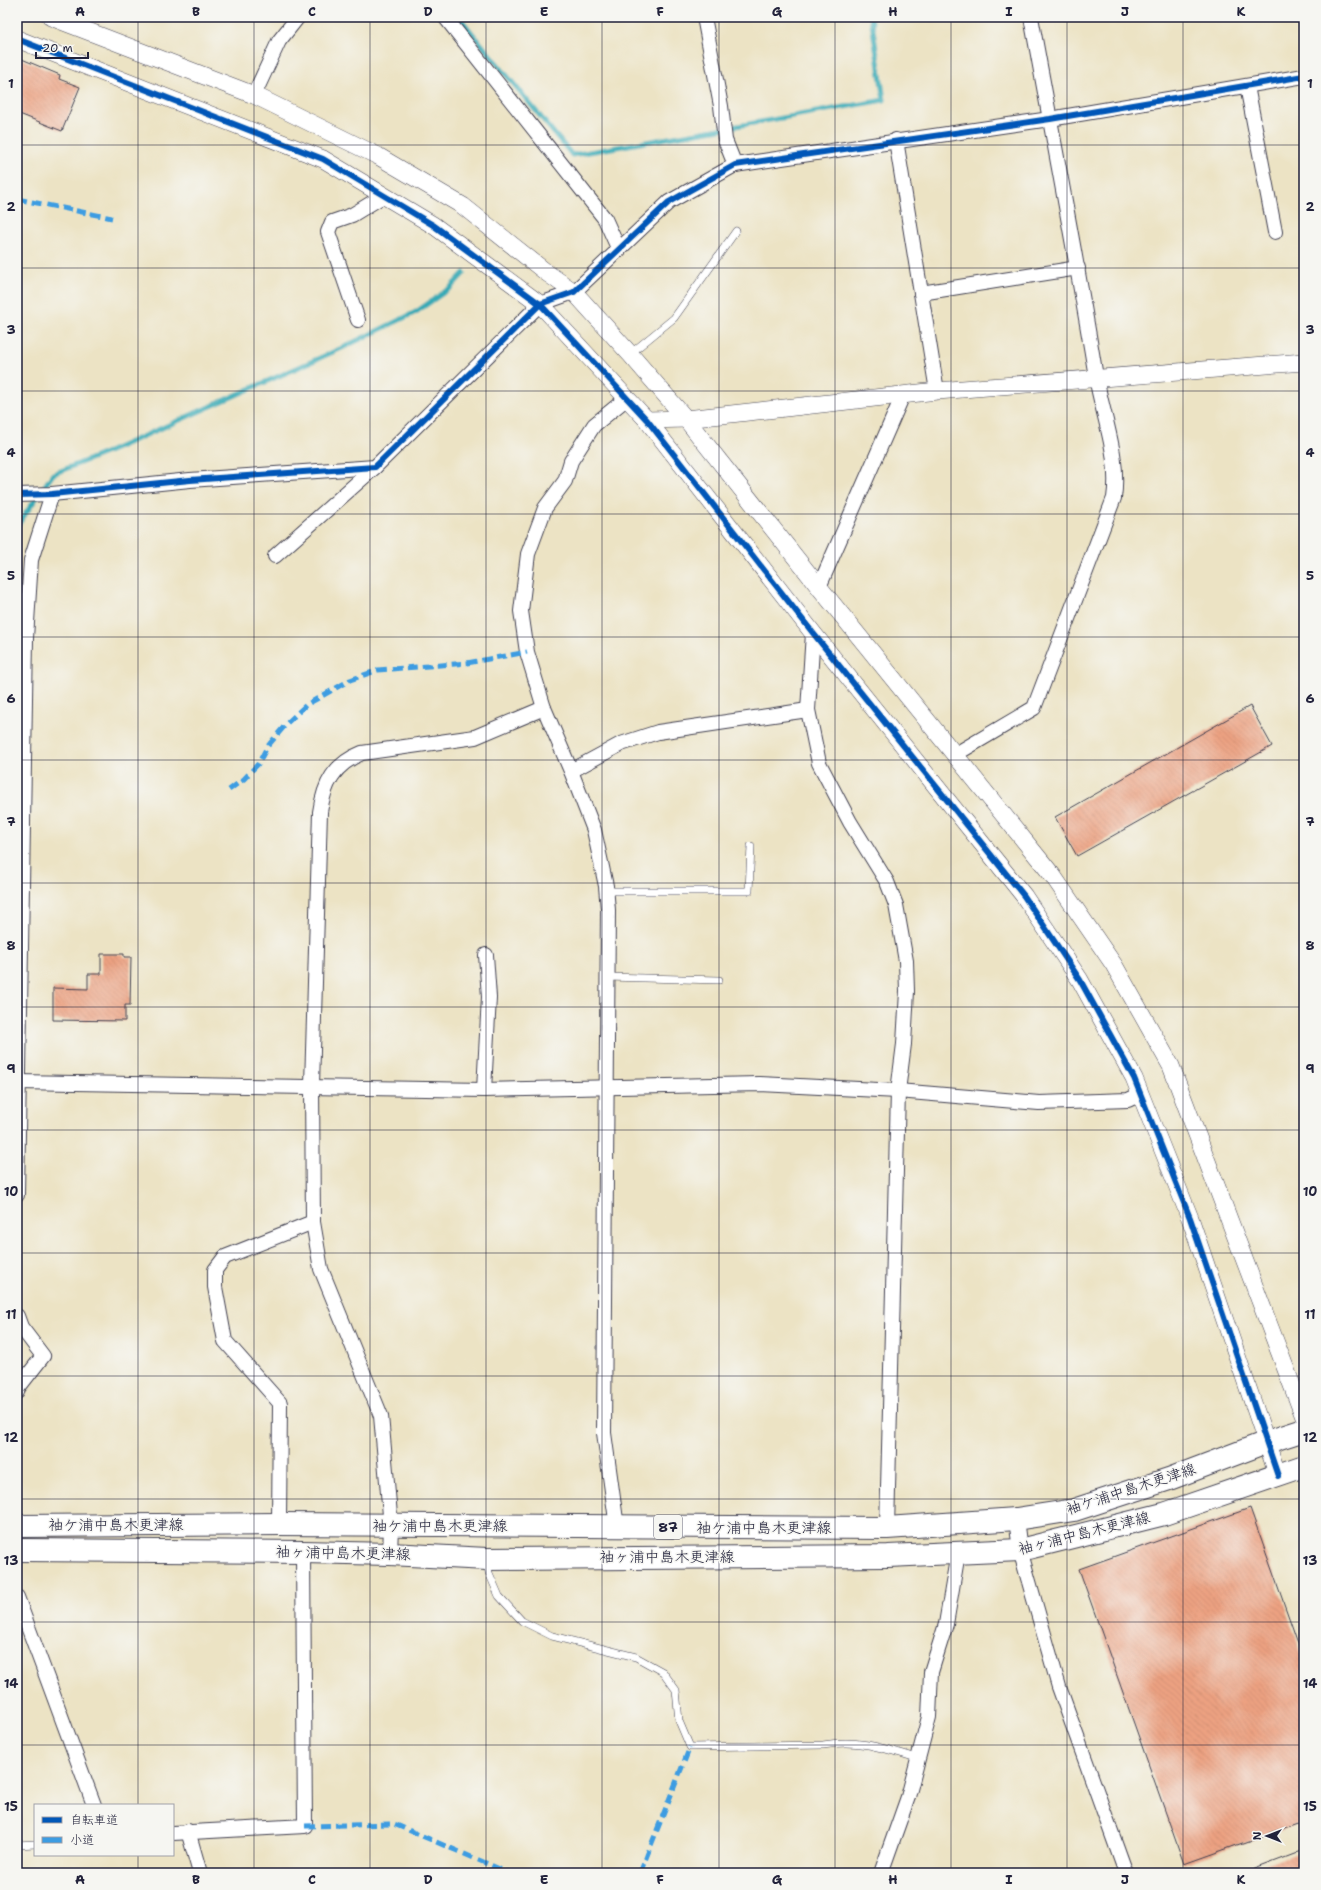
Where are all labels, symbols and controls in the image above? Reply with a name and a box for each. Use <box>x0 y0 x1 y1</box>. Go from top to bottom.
text: A <box>75 3 85 20</box>
text: B <box>192 3 200 20</box>
text: C <box>308 3 316 20</box>
text: D <box>423 3 433 20</box>
text: E <box>540 3 549 20</box>
text: F <box>656 3 664 20</box>
text: G <box>772 3 783 20</box>
text: H <box>888 3 898 20</box>
text: I <box>1005 3 1013 20</box>
text: J <box>1121 3 1129 20</box>
text: K <box>1237 3 1246 20</box>
scale bar <box>36 34 88 60</box>
text: 20 m <box>42 40 73 56</box>
text: 1 <box>8 75 14 92</box>
text: 1 <box>1307 75 1313 92</box>
text: 2 <box>6 198 16 215</box>
text: 2 <box>1305 198 1315 215</box>
text: 3 <box>6 321 16 338</box>
text: 3 <box>1305 321 1315 338</box>
text: 4 <box>6 444 16 461</box>
text: 4 <box>1305 444 1315 461</box>
text: 5 <box>7 567 15 584</box>
text: 5 <box>1306 567 1314 584</box>
text: 6 <box>6 690 16 707</box>
text: 6 <box>1305 690 1315 707</box>
text: 7 <box>6 813 16 830</box>
text: 7 <box>1305 813 1315 830</box>
text: 8 <box>6 937 16 954</box>
text: 8 <box>1305 937 1315 954</box>
text: 9 <box>6 1060 16 1077</box>
text: 9 <box>1305 1060 1315 1077</box>
text: 10 <box>4 1183 18 1200</box>
text: 10 <box>1303 1183 1317 1200</box>
text: 11 <box>5 1306 17 1323</box>
text: 11 <box>1304 1306 1316 1323</box>
text: 12 <box>4 1429 18 1446</box>
text: 12 <box>1303 1429 1317 1446</box>
street label: 袖ケ浦中島木更津線 <box>1064 1459 1198 1519</box>
street label: 袖ヶ浦中島木更津線 <box>1016 1507 1152 1559</box>
street label: 袖ケ浦中島木更津線 <box>48 1515 184 1535</box>
road number: 87 <box>654 1515 682 1539</box>
street label: 袖ケ浦中島木更津線 <box>372 1516 508 1536</box>
street label: 袖ケ浦中島木更津線 <box>696 1518 832 1538</box>
street label: 袖ヶ浦中島木更津線 <box>275 1542 411 1564</box>
street label: 袖ヶ浦中島木更津線 <box>599 1547 735 1567</box>
text: 13 <box>4 1552 18 1569</box>
text: 13 <box>1303 1552 1317 1569</box>
text: 14 <box>4 1675 18 1692</box>
text: 14 <box>1303 1675 1317 1692</box>
text: 15 <box>4 1798 18 1815</box>
text: 15 <box>1303 1798 1317 1815</box>
legend <box>34 1804 174 1856</box>
text: 自転車道 <box>70 1812 118 1828</box>
north arrow <box>1247 1816 1287 1856</box>
text: N <box>1250 1831 1265 1840</box>
text: 小道 <box>70 1832 94 1848</box>
text: A <box>75 1871 85 1888</box>
text: B <box>192 1871 200 1888</box>
text: C <box>308 1871 316 1888</box>
text: D <box>423 1871 433 1888</box>
text: E <box>540 1871 549 1888</box>
text: F <box>656 1871 664 1888</box>
text: G <box>772 1871 783 1888</box>
text: H <box>888 1871 898 1888</box>
text: I <box>1005 1871 1013 1888</box>
text: J <box>1121 1871 1129 1888</box>
text: K <box>1237 1871 1246 1888</box>

